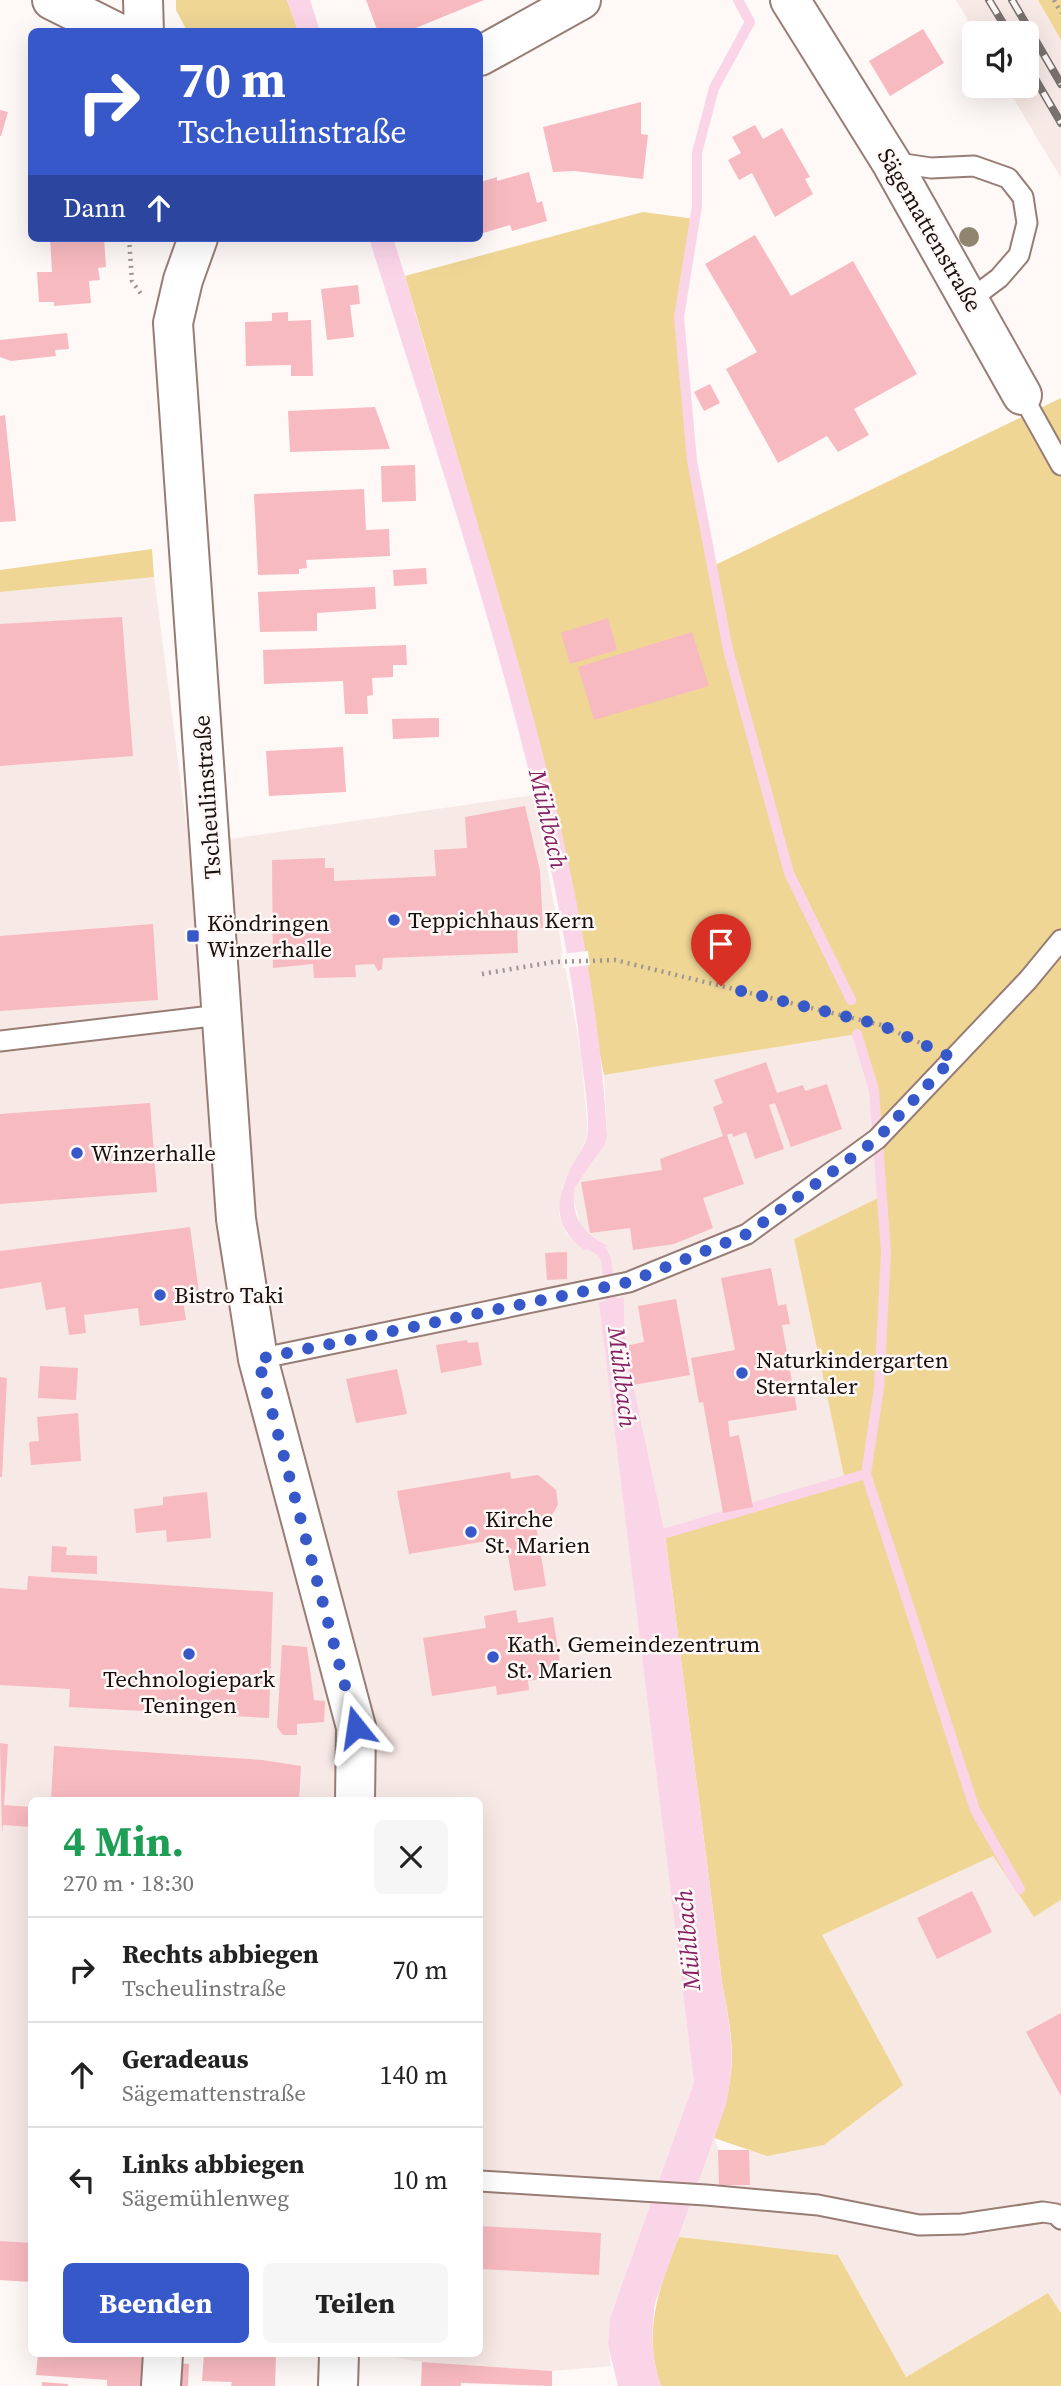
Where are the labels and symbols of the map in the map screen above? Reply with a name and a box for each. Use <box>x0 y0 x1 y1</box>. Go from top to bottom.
street label: Sägemattenstraße <box>870 142 990 318</box>
street label: Tscheulinstraße <box>185 714 229 880</box>
water label: Mühlbach <box>521 765 576 872</box>
place label: Teppichhaus Kern <box>408 904 595 936</box>
place label: Köndringen Winzerhalle <box>207 907 332 965</box>
marker: Teppichhaus Kern <box>386 912 402 928</box>
pin <box>691 914 751 986</box>
marker: Köndringen Winzerhalle <box>185 928 201 944</box>
place label: Winzerhalle <box>91 1137 216 1169</box>
marker: Winzerhalle <box>69 1145 85 1161</box>
place label: Bistro Taki <box>174 1279 284 1311</box>
marker: Bistro Taki <box>152 1287 168 1303</box>
water label: Mühlbach <box>600 1324 645 1429</box>
place label: Naturkindergarten Sterntaler <box>756 1344 949 1402</box>
marker: Naturkindergarten Sterntaler <box>734 1365 750 1381</box>
place label: Kirche St. Marien <box>485 1503 590 1561</box>
marker: Kirche St. Marien <box>463 1524 479 1540</box>
place label: Kath. Gemeindezentrum St. Marien <box>507 1628 760 1686</box>
marker: Technologiepark Teningen <box>181 1646 197 1662</box>
marker: Kath. Gemeindezentrum St. Marien <box>485 1649 501 1665</box>
place label: Technologiepark Teningen <box>103 1663 275 1721</box>
position arrow <box>319 1690 393 1764</box>
water label: Mühlbach <box>667 1888 708 1993</box>

